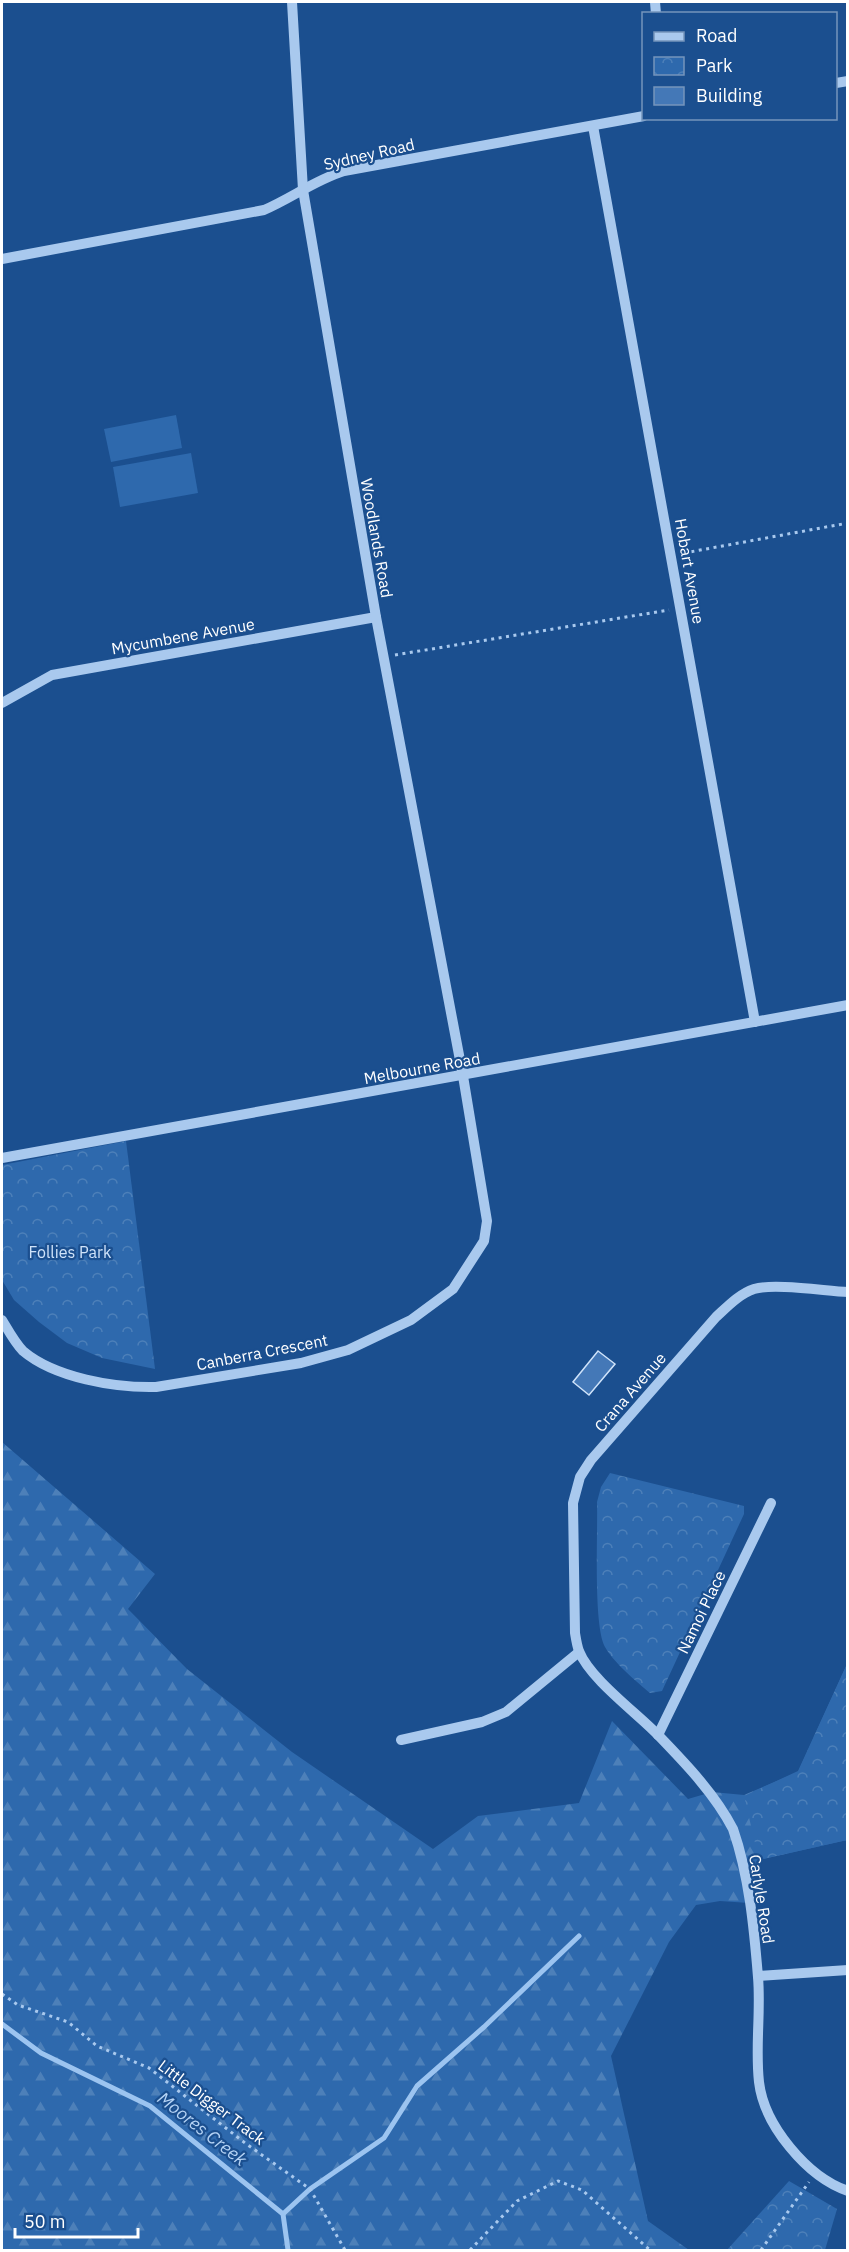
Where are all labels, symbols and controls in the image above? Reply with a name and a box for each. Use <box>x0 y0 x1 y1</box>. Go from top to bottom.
legend <box>642 12 837 120</box>
text: Road <box>696 24 737 47</box>
text: Park <box>696 54 733 77</box>
text: Building <box>696 84 763 107</box>
street label: Sydney Road <box>322 134 416 174</box>
street label: Woodlands Road <box>357 477 397 599</box>
street label: Hobart Avenue <box>671 517 709 626</box>
street label: Mycumbene Avenue <box>110 614 256 658</box>
street label: Melbourne Road <box>362 1048 482 1088</box>
park label: Follies Park <box>29 1242 112 1262</box>
street label: Canberra Crescent <box>195 1329 329 1375</box>
street label: Crana Avenue <box>590 1348 670 1436</box>
street label: Namoi Place <box>672 1567 730 1657</box>
street label: Carlyle Road <box>745 1853 779 1945</box>
street label: Little Digger Track <box>154 2055 270 2149</box>
water label: Moores Creek <box>153 2087 252 2171</box>
scale bar <box>15 2201 138 2239</box>
text: 50 m <box>24 2210 66 2233</box>

